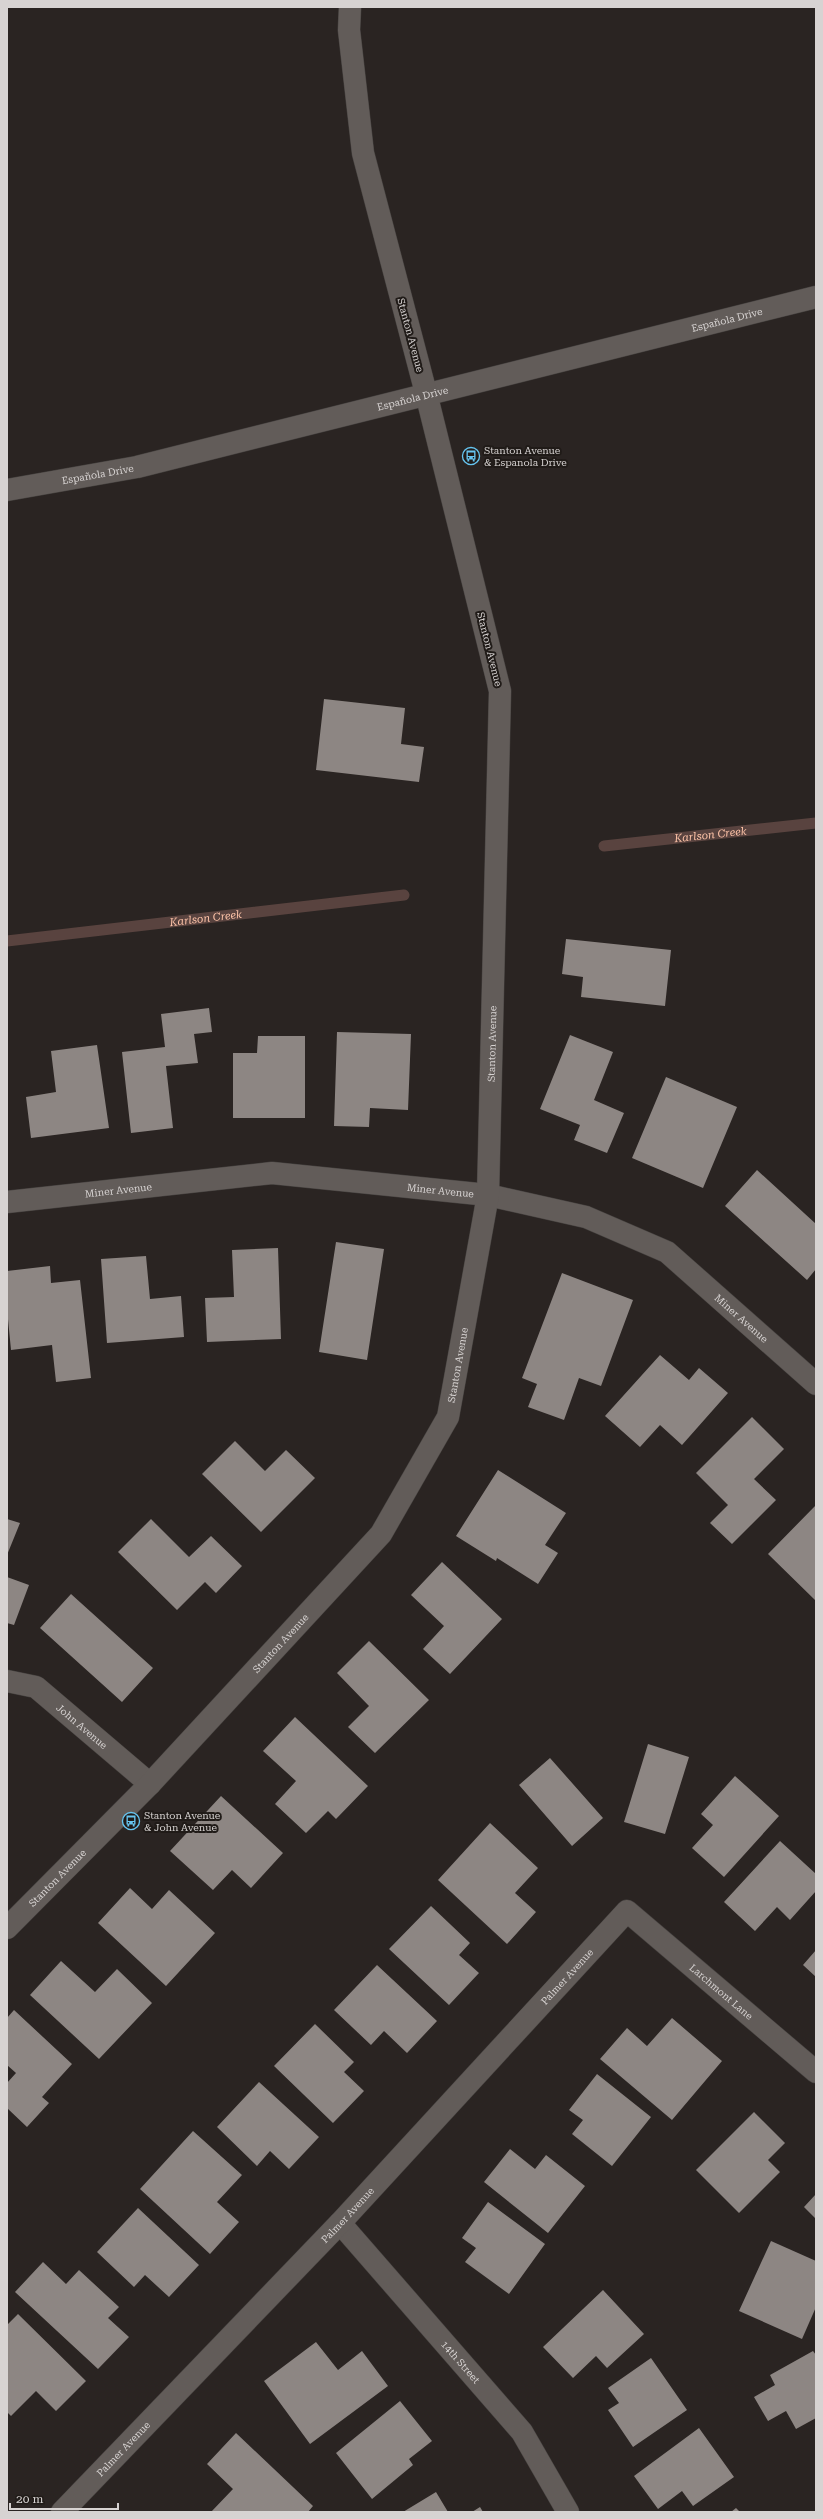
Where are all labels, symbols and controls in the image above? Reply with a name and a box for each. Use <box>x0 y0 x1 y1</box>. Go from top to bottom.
street label: Stanton Avenue <box>395 297 426 374</box>
street label: Española Drive <box>690 306 764 334</box>
street label: Española Drive <box>376 384 450 413</box>
place label: Stanton Avenue & Espanola Drive <box>484 445 567 468</box>
bus stop icon: Stanton Avenue & Espanola Drive <box>461 446 481 466</box>
street label: Española Drive <box>61 463 135 486</box>
street label: Stanton Avenue <box>475 611 504 688</box>
water label: Karlson Creek <box>673 825 747 845</box>
water label: Karlson Creek <box>168 908 243 929</box>
street label: Stanton Avenue <box>486 1005 499 1082</box>
street label: Miner Avenue <box>84 1181 153 1199</box>
street label: Miner Avenue <box>406 1182 475 1200</box>
street label: Miner Avenue <box>712 1292 770 1345</box>
street label: Stanton Avenue <box>446 1326 470 1404</box>
street label: Stanton Avenue <box>251 1611 311 1675</box>
street label: John Avenue <box>54 1702 110 1751</box>
place label: Stanton Avenue & John Avenue <box>144 1810 221 1833</box>
bus stop icon: Stanton Avenue & John Avenue <box>121 1811 141 1831</box>
street label: Stanton Avenue <box>27 1847 89 1909</box>
street label: Palmer Avenue <box>539 1946 596 2007</box>
street label: Larchmont Lane <box>687 1962 755 2022</box>
street label: Palmer Avenue <box>319 2185 377 2245</box>
street label: 14th Street <box>439 2339 482 2386</box>
street label: Palmer Avenue <box>94 2419 153 2479</box>
scale bar <box>10 2485 118 2511</box>
text: 20 m <box>16 2492 43 2506</box>

